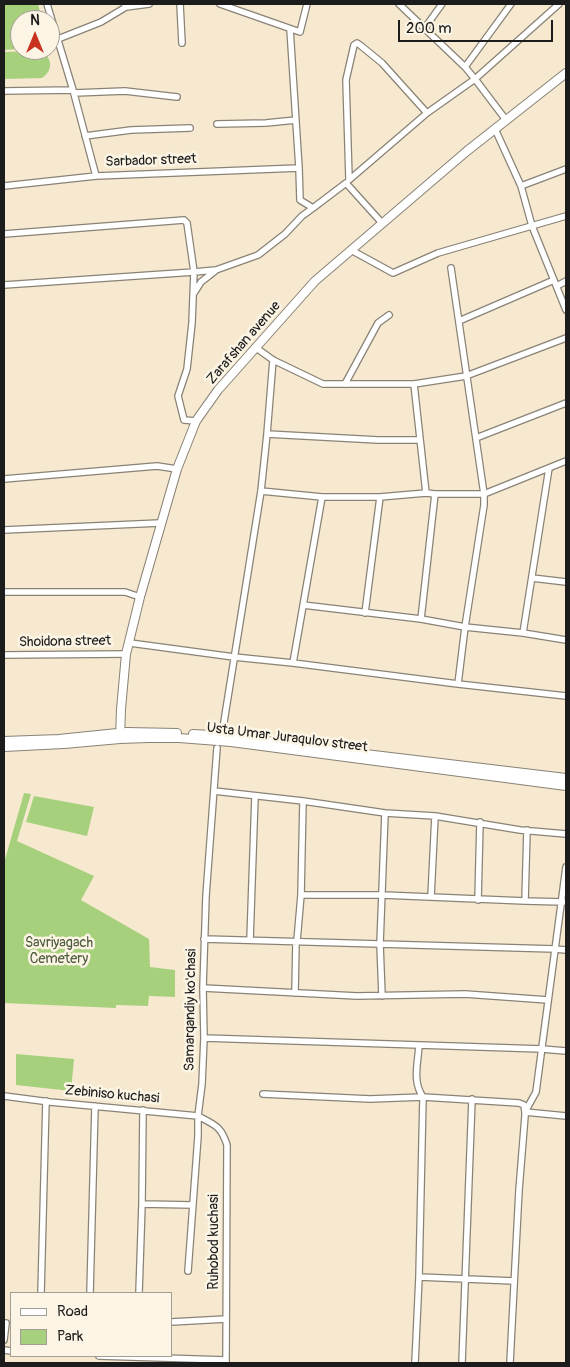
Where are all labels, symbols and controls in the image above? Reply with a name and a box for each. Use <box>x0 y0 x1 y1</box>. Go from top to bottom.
north arrow <box>10 10 60 60</box>
scale bar <box>400 10 555 42</box>
text: N <box>30 12 40 29</box>
text: 200 m <box>406 19 451 38</box>
street label: Sarbador street <box>105 151 197 171</box>
street label: Zarafshan avenue <box>203 298 285 388</box>
street label: Shoidona street <box>19 633 111 651</box>
street label: Usta Umar Juraqulov street <box>206 720 368 756</box>
park label: Savriyagach Cemetery <box>25 935 93 968</box>
street label: Samarqandiy ko'chasi <box>182 949 200 1071</box>
street label: Zebiniso kuchasi <box>64 1083 160 1107</box>
street label: Ruhobod kuchasi <box>206 1194 222 1290</box>
legend <box>10 1292 172 1357</box>
text: Road <box>57 1302 88 1321</box>
text: Park <box>57 1327 83 1346</box>

